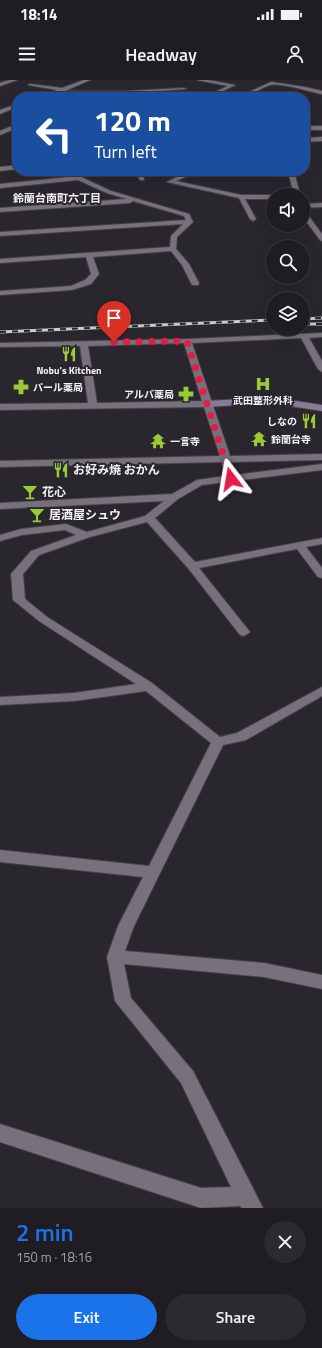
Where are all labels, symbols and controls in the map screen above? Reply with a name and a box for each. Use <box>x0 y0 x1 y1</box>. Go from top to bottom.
text: 18:14 <box>20 3 57 26</box>
text: Headway <box>125 41 197 68</box>
icon: menu <box>16 43 38 65</box>
icon: person <box>284 43 306 65</box>
text: 120 m <box>94 99 171 142</box>
icon: left <box>28 108 80 160</box>
text: Turn left <box>94 138 157 165</box>
map controls <box>266 188 310 336</box>
button: sound <box>266 188 310 232</box>
district label: 鈴蘭台南町六丁目 <box>13 190 101 206</box>
button: search <box>266 240 310 284</box>
button: layers <box>266 292 310 336</box>
pin <box>97 301 131 342</box>
icon: arrive <box>103 307 125 329</box>
restaurant icon: Nobu's Kitchen <box>60 345 78 363</box>
place label: Nobu's Kitchen <box>36 363 102 378</box>
hospital icon: 武田整形外科 <box>254 375 272 393</box>
pharmacy icon: パール薬局 <box>12 378 30 396</box>
place label: パール薬局 <box>33 380 83 395</box>
pharmacy icon: アルバ薬局 <box>177 385 195 403</box>
place label: アルバ薬局 <box>124 387 174 402</box>
place label: 武田整形外科 <box>233 393 293 408</box>
restaurant icon: しなの <box>300 412 318 430</box>
place label: しなの <box>267 414 297 429</box>
temple icon: 鈴蘭台寺 <box>250 430 268 448</box>
temple icon: 一言寺 <box>149 432 167 450</box>
place label: 鈴蘭台寺 <box>271 432 311 447</box>
place label: 一言寺 <box>170 434 200 449</box>
position arrow <box>210 458 252 500</box>
place label: お好み焼 おかん <box>73 460 160 479</box>
restaurant icon: お好み焼 おかん <box>52 461 70 479</box>
place label: 花心 <box>42 482 66 501</box>
bar icon: 花心 <box>21 483 39 501</box>
place label: 居酒屋シュウ <box>49 505 121 524</box>
bar icon: 居酒屋シュウ <box>28 506 46 524</box>
text: 2 min <box>16 1214 74 1250</box>
button: close <box>264 1221 306 1263</box>
text: 150 m · 18:16 <box>16 1247 92 1267</box>
button: Exit <box>16 1294 157 1340</box>
button: Share <box>165 1294 306 1340</box>

